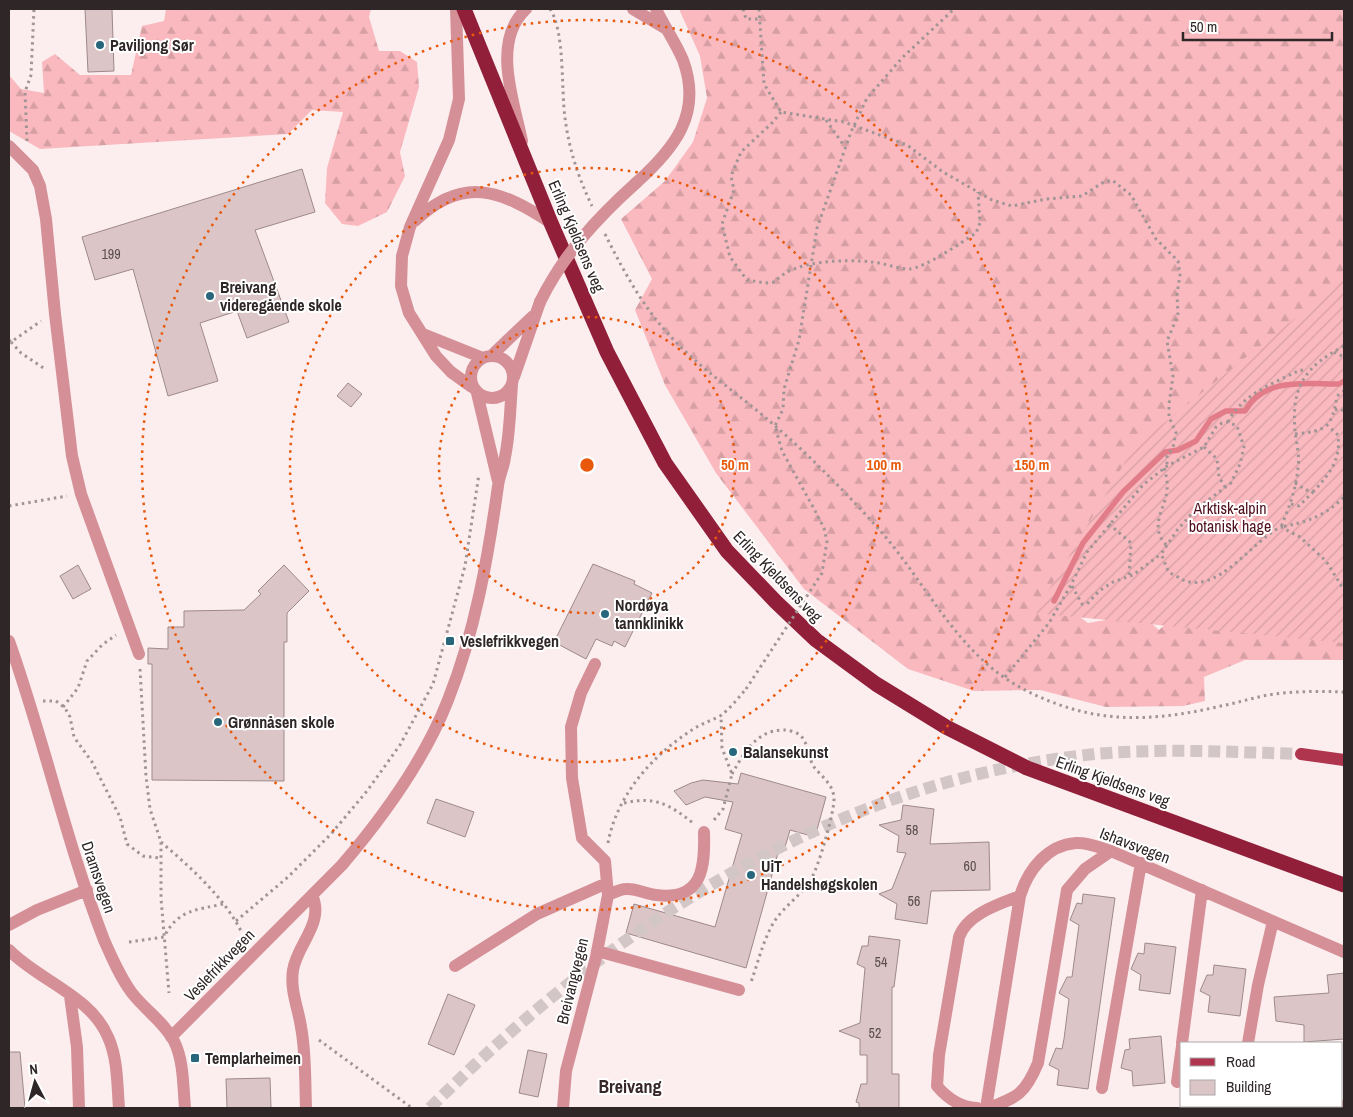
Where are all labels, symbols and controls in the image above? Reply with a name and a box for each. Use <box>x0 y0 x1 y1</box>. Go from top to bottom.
scale bar <box>1183 10 1332 42</box>
text: 50 m <box>1190 16 1217 37</box>
place label: Paviljong Sør <box>110 34 195 56</box>
marker: Paviljong Sør <box>94 39 106 51</box>
street label: Erling Kjeldsens veg <box>544 177 611 296</box>
house number: 199 <box>101 245 121 263</box>
place label: Breivang videregående skole <box>220 276 342 316</box>
marker: Breivang videregående skole <box>204 290 216 302</box>
text: 50 m <box>721 454 749 475</box>
text: 100 m <box>867 454 901 475</box>
text: 150 m <box>1015 454 1049 475</box>
centre of rings <box>578 456 596 474</box>
park label: Arktisk-alpin botanisk hage <box>1189 497 1271 537</box>
street label: Erling Kjeldsens veg <box>729 525 828 627</box>
place label: Nordøya tannklinikk <box>615 594 684 634</box>
marker: Nordøya tannklinikk <box>599 608 611 620</box>
place label: Veslefrikkvegen <box>460 630 559 652</box>
marker: Veslefrikkvegen <box>444 635 456 647</box>
place label: Grønnåsen skole <box>228 711 334 733</box>
marker: Grønnåsen skole <box>212 716 224 728</box>
place label: Balansekunst <box>743 741 829 763</box>
marker: Balansekunst <box>727 746 739 758</box>
street label: Erling Kjeldsens veg <box>1053 750 1174 812</box>
house number: 58 <box>906 821 918 839</box>
street label: Ishavsvegen <box>1097 822 1173 868</box>
street label: Dramsvegen <box>76 838 122 916</box>
place label: UiT Handelshøgskolen <box>761 855 878 895</box>
house number: 60 <box>964 857 976 875</box>
marker: UiT Handelshøgskolen <box>745 869 757 881</box>
house number: 56 <box>908 892 920 910</box>
street label: Veslefrikkvegen <box>179 924 259 1006</box>
street label: Breivangvegen <box>551 936 593 1026</box>
house number: 54 <box>875 953 888 971</box>
house number: 52 <box>869 1024 881 1042</box>
legend <box>1180 1042 1343 1107</box>
place label: Templarheimen <box>205 1047 301 1069</box>
text: Road <box>1226 1051 1255 1072</box>
marker: Templarheimen <box>189 1052 201 1064</box>
north arrow <box>10 1057 60 1107</box>
text: N <box>29 1060 39 1078</box>
district label: Breivang <box>598 1074 662 1099</box>
text: Building <box>1226 1076 1271 1097</box>

